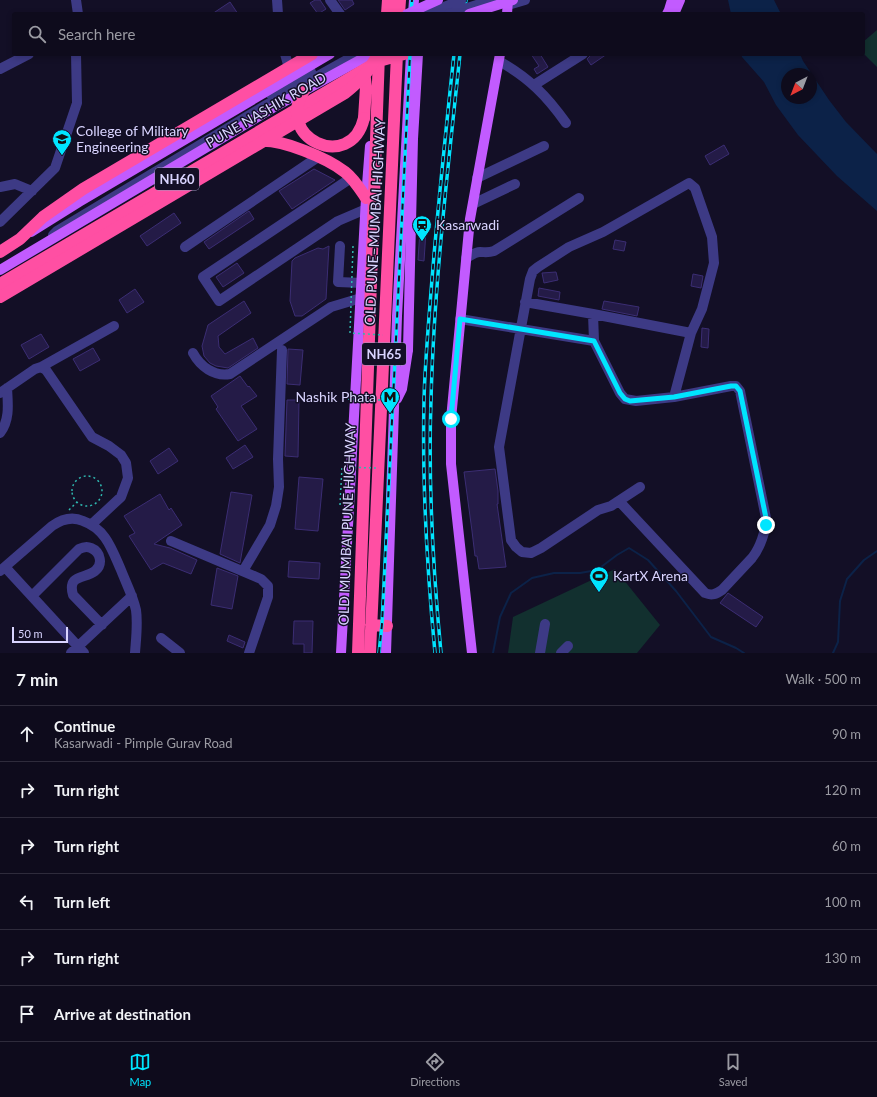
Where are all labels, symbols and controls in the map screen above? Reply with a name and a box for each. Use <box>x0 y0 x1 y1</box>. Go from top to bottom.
search box <box>12 12 865 56</box>
icon: search <box>26 23 48 45</box>
text: Search here <box>58 25 135 43</box>
street label: PUNE NASHIK ROAD <box>203 68 329 151</box>
north arrow <box>781 68 817 104</box>
street label: OLD PUNE–MUMBAI HIGHWAY <box>361 118 388 326</box>
place label: College of Military Engineering <box>76 122 189 155</box>
school or university icon: College of Military Engineering <box>51 128 73 156</box>
road number: NH60 <box>155 168 199 190</box>
station icon: Kasarwadi <box>411 214 433 242</box>
place label: Kasarwadi <box>436 216 499 233</box>
road number: NH65 <box>362 343 406 365</box>
metro station icon: Nashik Phata <box>379 386 401 414</box>
place label: Nashik Phata <box>296 388 376 405</box>
route start <box>442 410 460 428</box>
street label: OLD MUMBAI PUNE HIGHWAY <box>334 422 359 625</box>
route end <box>757 516 775 534</box>
sports icon: KartX Arena <box>588 565 610 593</box>
place label: KartX Arena <box>613 567 688 584</box>
scale bar <box>12 625 68 644</box>
text: 50 m <box>18 627 43 640</box>
text: 7 min <box>16 669 58 690</box>
text: Walk · 500 m <box>785 671 861 687</box>
text: Continue <box>54 717 115 735</box>
icon: ahead <box>16 723 38 745</box>
text: 90 m <box>832 726 861 742</box>
text: Kasarwadi - Pimple Gurav Road <box>54 735 233 751</box>
icon: right <box>16 779 38 801</box>
text: Turn right <box>54 781 119 799</box>
text: 120 m <box>824 782 861 798</box>
icon: right <box>16 835 38 857</box>
text: Turn right <box>54 837 119 855</box>
text: 60 m <box>832 838 861 854</box>
icon: left <box>16 891 38 913</box>
text: Turn left <box>54 893 110 911</box>
text: 100 m <box>824 894 861 910</box>
icon: right <box>16 947 38 969</box>
text: Turn right <box>54 949 119 967</box>
text: 130 m <box>824 950 861 966</box>
icon: arrive <box>16 1003 38 1025</box>
text: Arrive at destination <box>54 1005 191 1023</box>
tab: Map <box>129 1051 151 1088</box>
tab: Directions <box>410 1051 460 1088</box>
tab: Saved <box>719 1051 748 1088</box>

